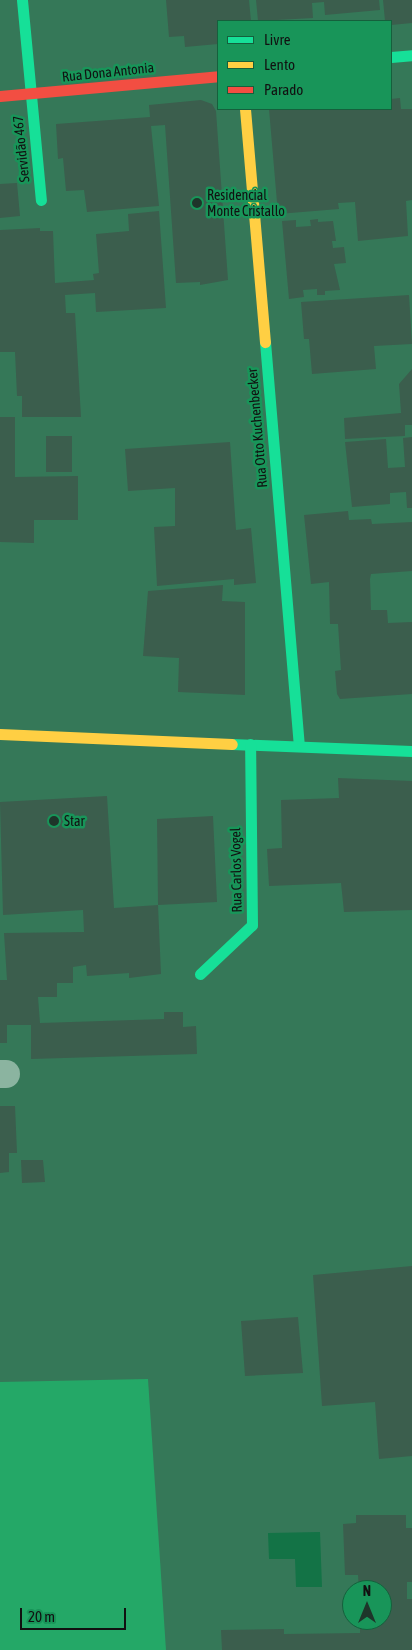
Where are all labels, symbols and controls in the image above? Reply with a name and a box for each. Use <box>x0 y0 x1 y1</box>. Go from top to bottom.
legend <box>217 20 392 110</box>
text: Livre <box>264 31 291 48</box>
text: Lento <box>264 56 295 73</box>
street label: Rua Dona Antonia <box>61 59 155 85</box>
text: Parado <box>264 81 303 98</box>
street label: Servidão 467 <box>9 115 33 183</box>
place label: Residencial Monte Cristallo <box>207 187 285 220</box>
marker: Residencial Monte Cristallo <box>191 197 203 209</box>
street label: Rua Otto Kuchenbecker <box>243 368 271 488</box>
place label: Star <box>64 813 85 829</box>
marker: Star <box>48 815 60 827</box>
street label: Rua Carlos Vogel <box>227 827 245 913</box>
north arrow <box>342 1580 392 1630</box>
text: N <box>363 1583 371 1599</box>
scale bar <box>22 1598 129 1630</box>
text: 20 m <box>28 1608 55 1625</box>

